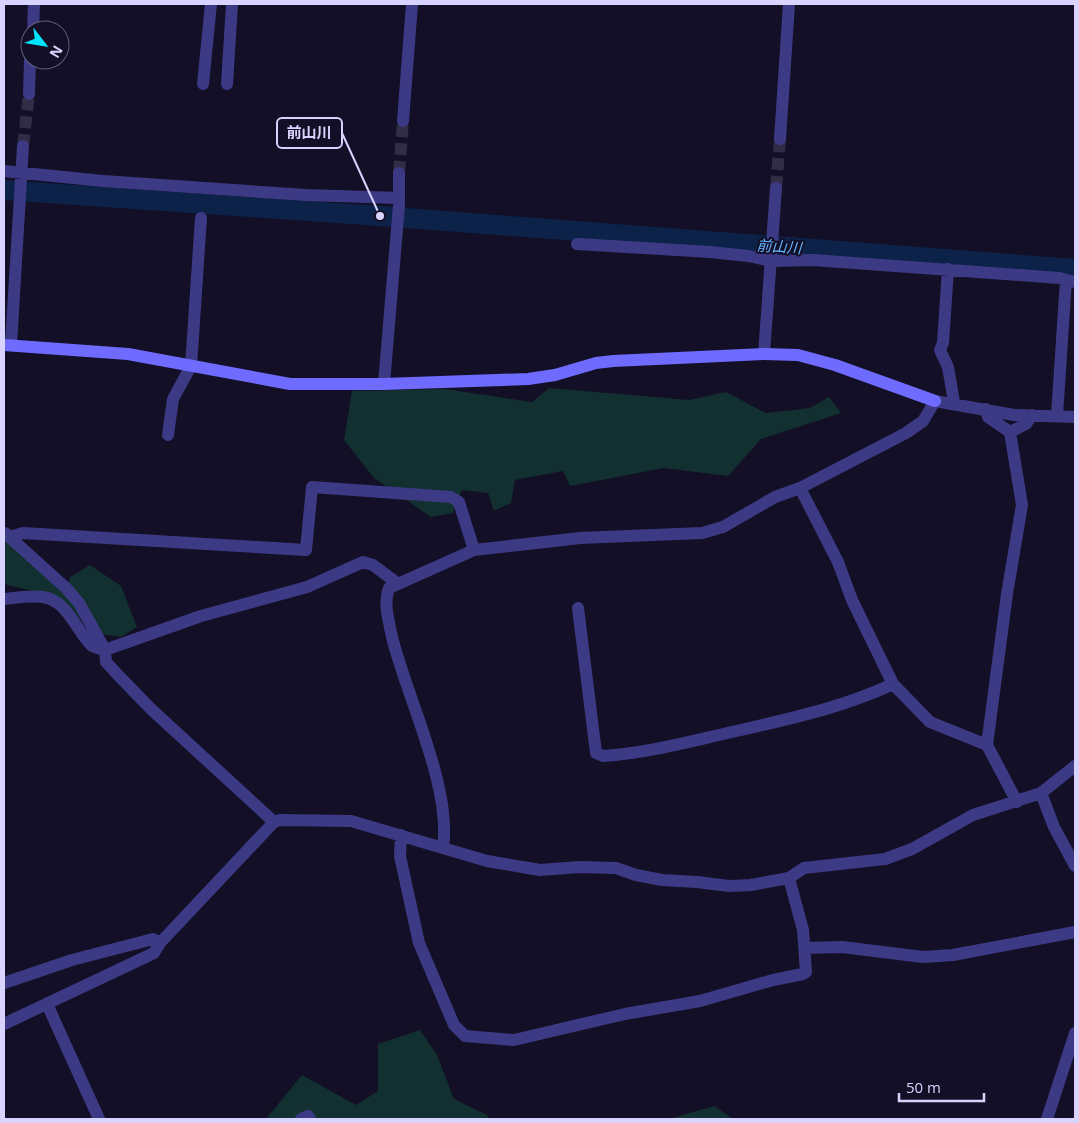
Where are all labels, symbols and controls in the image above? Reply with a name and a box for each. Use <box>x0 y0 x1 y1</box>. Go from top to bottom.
north arrow <box>20 20 70 70</box>
text: N <box>45 42 68 62</box>
callout: 前山川 <box>277 118 342 148</box>
text: 前山川 <box>286 122 332 142</box>
water label: 前山川 <box>756 234 804 258</box>
scale bar <box>899 1070 984 1102</box>
text: 50 m <box>906 1077 941 1097</box>

